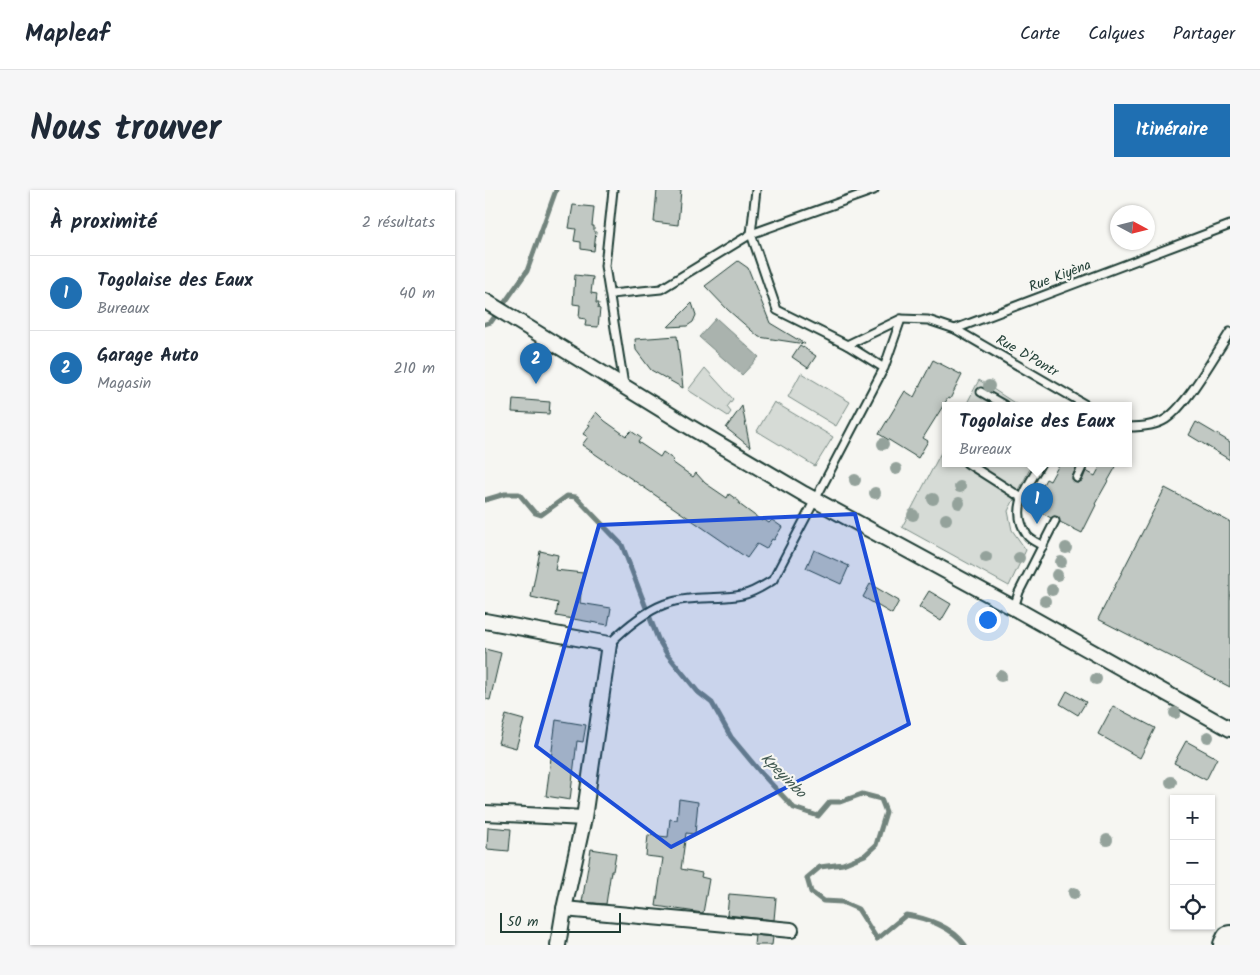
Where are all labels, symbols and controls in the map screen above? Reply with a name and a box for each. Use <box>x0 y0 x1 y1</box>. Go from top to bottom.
text: Mapleaf <box>25 15 109 54</box>
text: Carte <box>1020 20 1060 49</box>
text: Calques <box>1088 20 1145 49</box>
text: Partager <box>1173 20 1235 49</box>
text: Nous trouver <box>30 102 221 158</box>
button: Itinéraire <box>1114 104 1230 157</box>
north arrow <box>1110 205 1155 250</box>
text: À proximité <box>50 206 157 239</box>
text: 2 résultats <box>362 210 435 235</box>
street label: Rue Kiyèna <box>1026 254 1094 298</box>
text: Togolaise des Eaux <box>97 266 253 296</box>
text: 1 <box>64 281 68 306</box>
text: 40 m <box>399 281 435 306</box>
text: Bureaux <box>97 296 149 321</box>
street label: Rue D'Pontr <box>991 329 1064 384</box>
text: Garage Auto <box>97 341 199 371</box>
pin: 2 <box>520 343 552 384</box>
text: 2 <box>61 356 71 381</box>
text: 210 m <box>394 356 435 381</box>
text: Magasin <box>97 371 151 396</box>
popup <box>942 402 1132 467</box>
text: Togolaise des Eaux <box>959 407 1115 437</box>
text: Bureaux <box>959 437 1011 462</box>
pin: 1 <box>1021 483 1053 524</box>
your location <box>975 607 1001 633</box>
water label: Kpeyinbo <box>755 748 812 805</box>
map controls <box>1170 795 1215 930</box>
button: + <box>1170 795 1215 840</box>
button: − <box>1170 840 1215 885</box>
button: locate <box>1170 885 1215 930</box>
scale bar <box>500 910 621 933</box>
text: 50 m <box>507 911 538 933</box>

